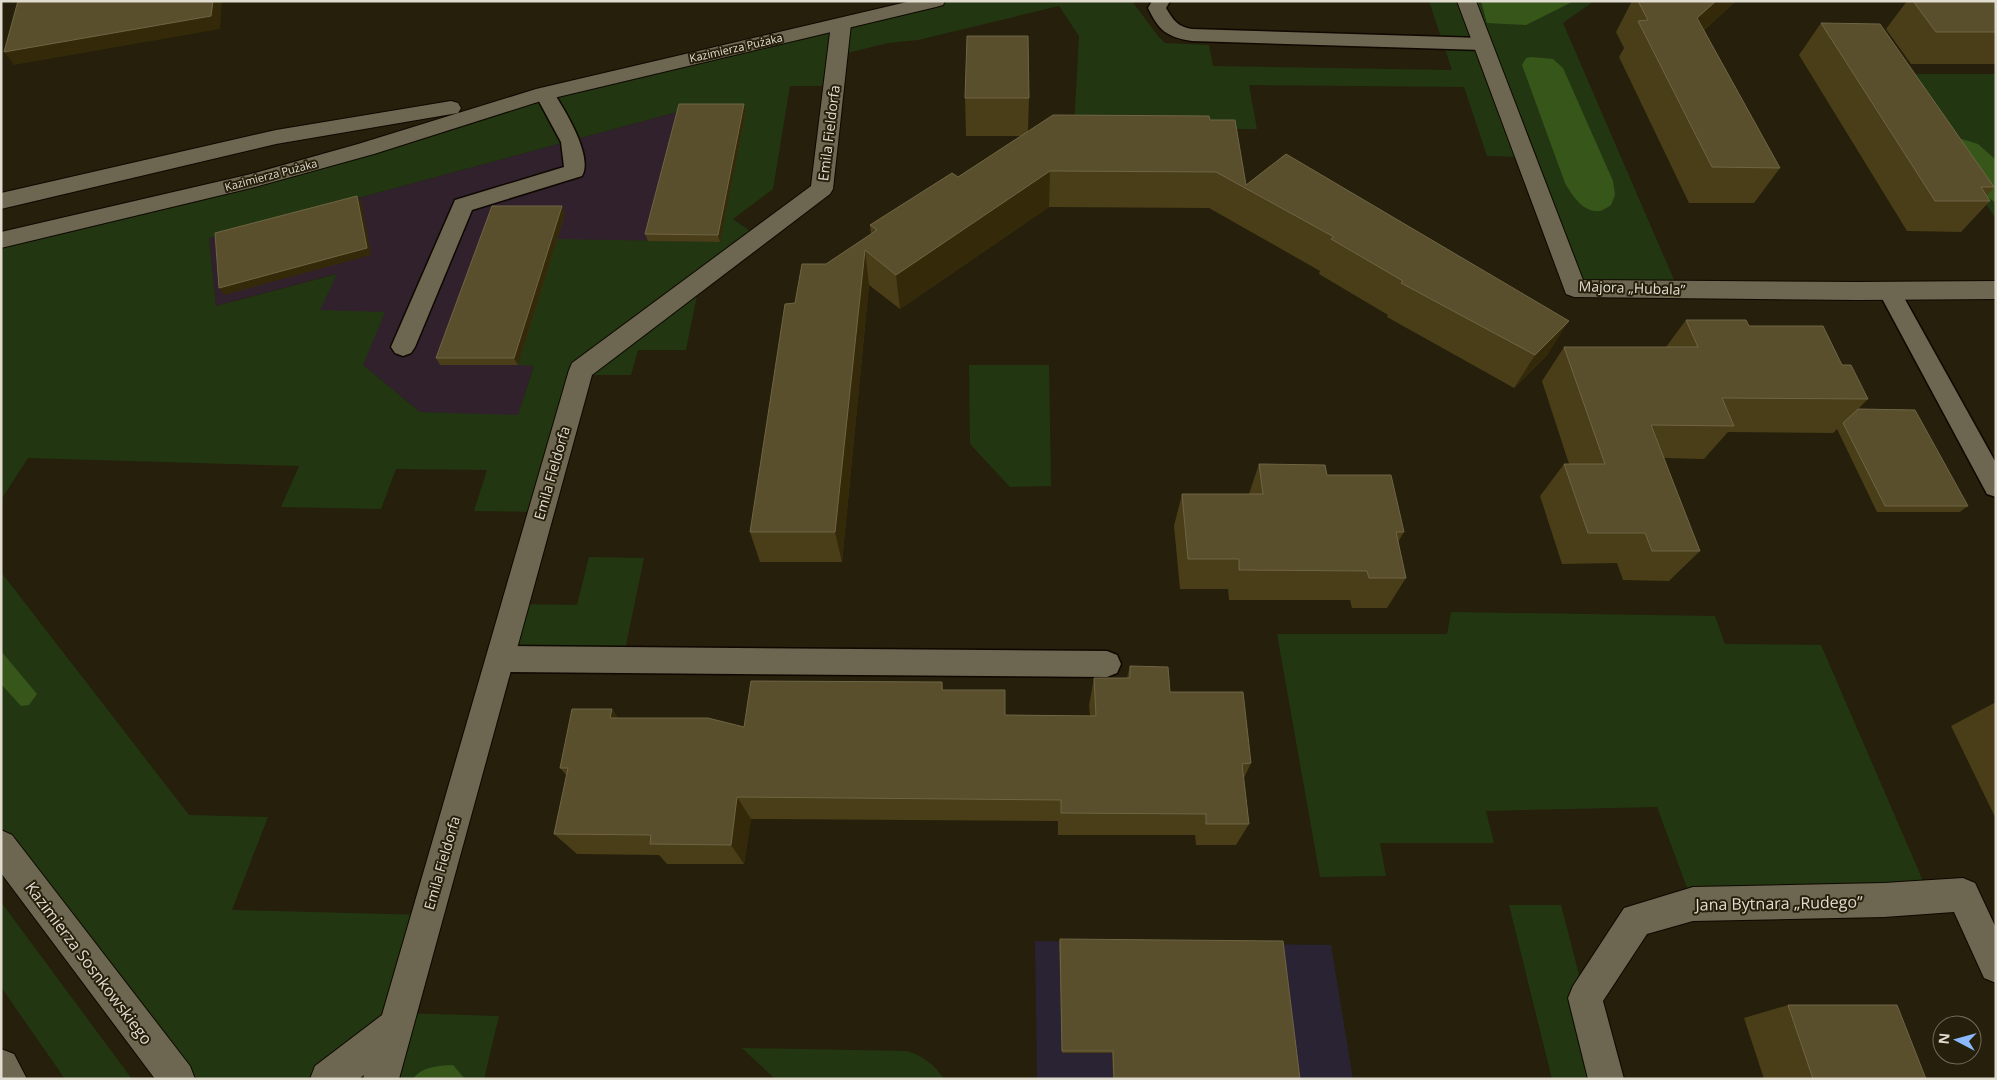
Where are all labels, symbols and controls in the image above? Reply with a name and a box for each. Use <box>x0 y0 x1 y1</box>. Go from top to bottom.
street label: Kazimierza Pużaka <box>688 30 784 66</box>
street label: Emila Fieldorfa <box>813 84 844 182</box>
street label: Kazimierza Pużaka <box>223 155 319 194</box>
street label: Majora „Hubala” <box>1578 276 1686 299</box>
street label: Emila Fieldorfa <box>529 424 574 522</box>
street label: Emila Fieldorfa <box>419 814 464 912</box>
street label: Kazimierza Sosnkowskiego <box>20 877 158 1049</box>
street label: Jana Bytnara „Rudego” <box>1693 891 1863 915</box>
north arrow <box>1932 1015 1982 1065</box>
text: N <box>1934 1032 1954 1045</box>

